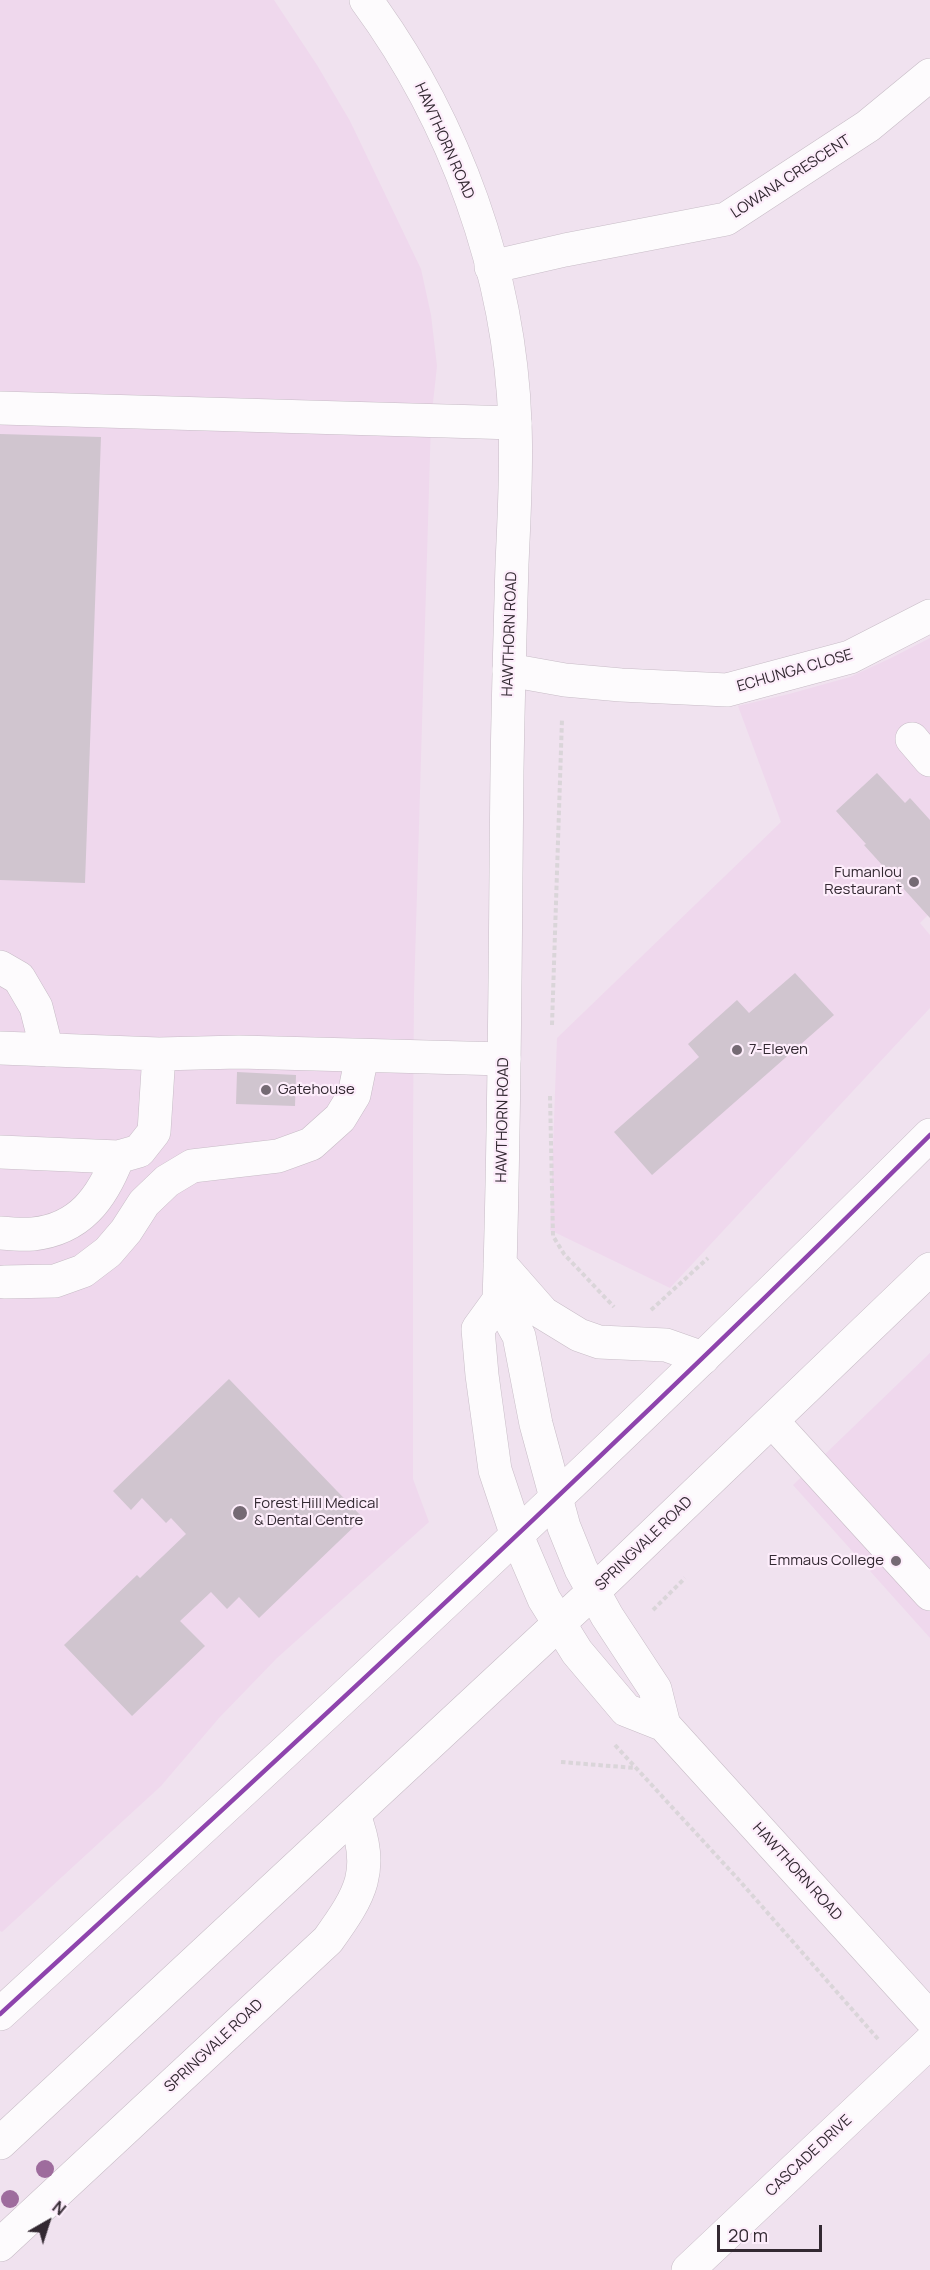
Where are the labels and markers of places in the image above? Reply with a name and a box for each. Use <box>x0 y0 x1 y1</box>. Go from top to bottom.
place label: Fumanlou Restaurant <box>824 864 902 899</box>
marker: Fumanlou Restaurant <box>907 875 921 889</box>
place label: 7-Eleven <box>749 1041 808 1059</box>
marker: 7-Eleven <box>730 1043 744 1057</box>
place label: Gatehouse <box>278 1081 355 1099</box>
marker: Gatehouse <box>259 1083 273 1097</box>
place label: Forest Hill Medical & Dental Centre <box>254 1495 379 1530</box>
marker: Forest Hill Medical & Dental Centre <box>231 1504 249 1522</box>
place label: Emmaus College <box>769 1552 884 1570</box>
marker: Emmaus College <box>889 1554 903 1568</box>

